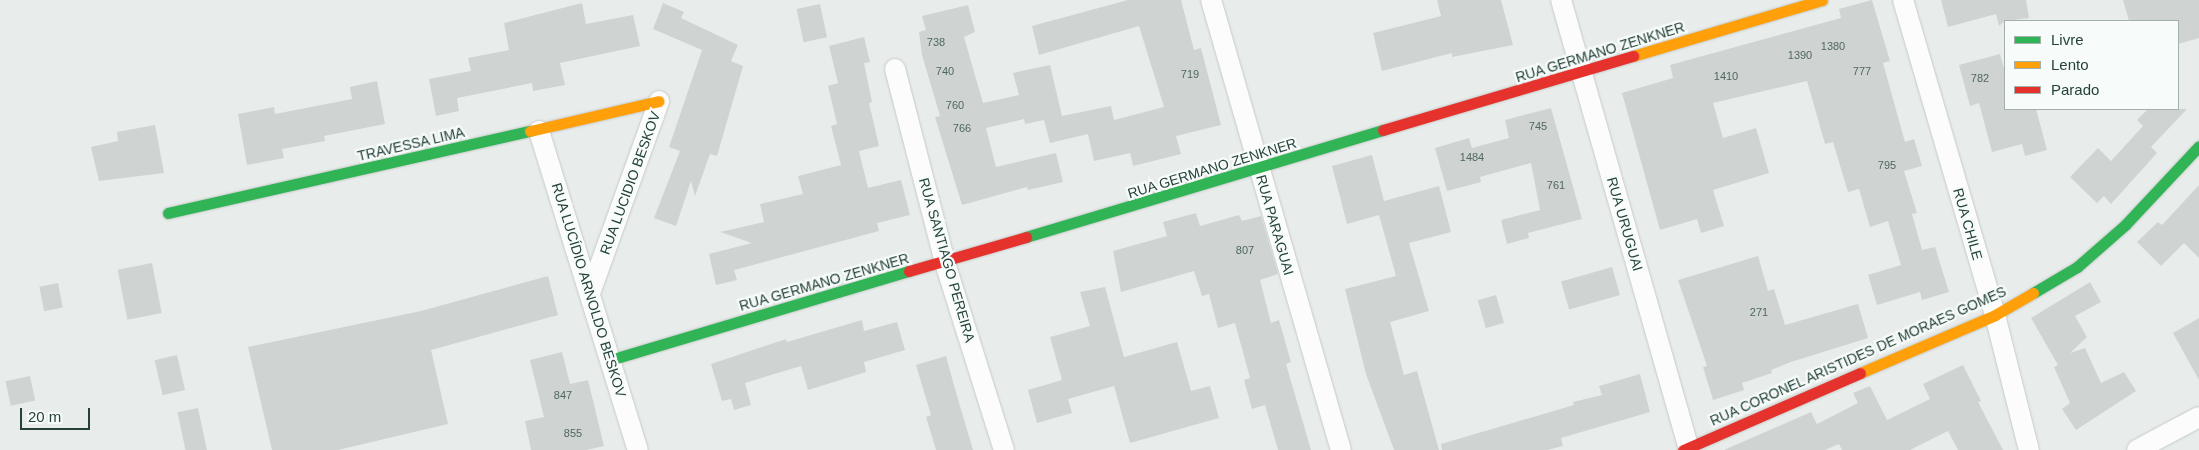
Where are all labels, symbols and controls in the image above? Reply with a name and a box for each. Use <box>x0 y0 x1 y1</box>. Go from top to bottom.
street label: RUA GERMANO ZENKNER <box>1513 18 1687 86</box>
legend <box>2004 20 2179 110</box>
text: Livre <box>2051 31 2084 48</box>
house number: 738 <box>927 35 945 49</box>
house number: 1380 <box>1821 39 1845 53</box>
house number: 1390 <box>1788 48 1812 62</box>
text: Lento <box>2051 56 2089 73</box>
house number: 740 <box>936 64 954 78</box>
house number: 777 <box>1853 64 1871 78</box>
house number: 719 <box>1181 67 1199 81</box>
house number: 1410 <box>1714 69 1738 83</box>
house number: 782 <box>1971 71 1989 85</box>
text: Parado <box>2051 81 2099 98</box>
house number: 760 <box>946 98 964 112</box>
street label: RUA LUCIDIO BESKOV <box>596 109 664 257</box>
house number: 745 <box>1529 119 1547 133</box>
house number: 766 <box>953 121 971 135</box>
street label: TRAVESSA LIMA <box>355 123 467 165</box>
street label: RUA GERMANO ZENKNER <box>1125 134 1299 202</box>
house number: 1484 <box>1460 150 1484 164</box>
house number: 795 <box>1878 158 1896 172</box>
street label: RUA PARAGUAI <box>1252 172 1298 278</box>
street label: RUA SANTIAGO PEREIRA <box>915 175 979 345</box>
street label: RUA URUGUAI <box>1603 175 1647 273</box>
house number: 761 <box>1547 178 1565 192</box>
street label: RUA LUCÍDIO ARNOLDO BESKOV <box>548 180 630 400</box>
street label: RUA CHILE <box>1950 186 1986 262</box>
house number: 807 <box>1236 243 1254 257</box>
street label: RUA GERMANO ZENKNER <box>737 250 911 314</box>
street label: RUA CORONEL ARISTIDES DE MORAES GOMES <box>1706 282 2010 430</box>
house number: 271 <box>1750 305 1768 319</box>
house number: 847 <box>554 388 572 402</box>
scale bar <box>22 398 92 430</box>
text: 20 m <box>28 408 61 425</box>
house number: 855 <box>564 426 582 440</box>

